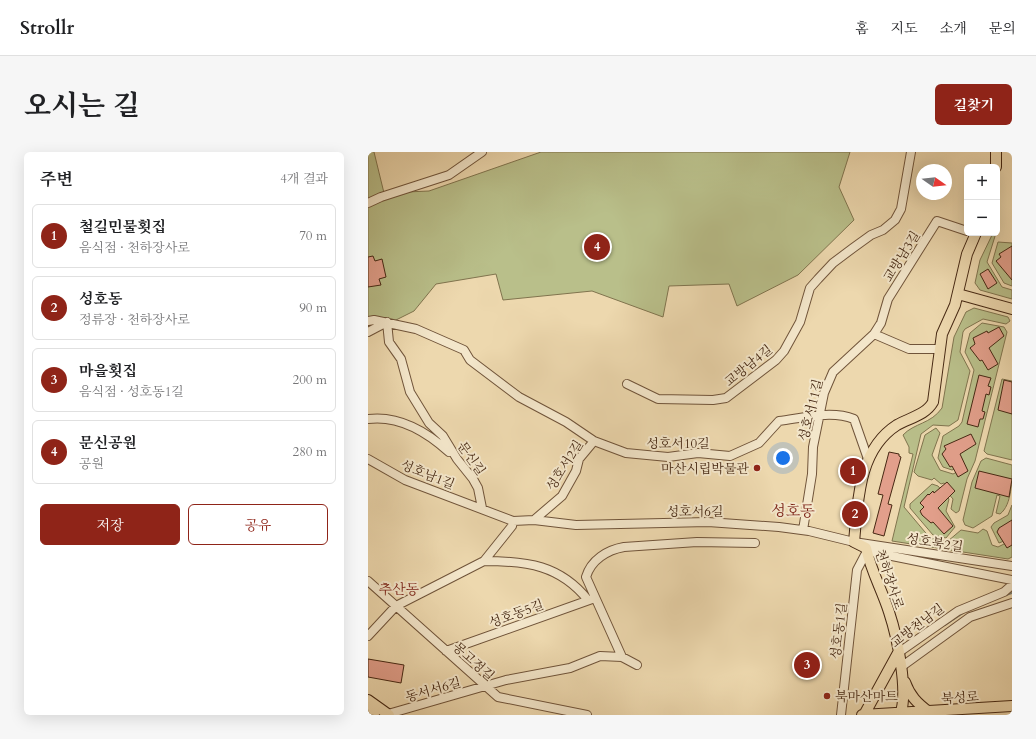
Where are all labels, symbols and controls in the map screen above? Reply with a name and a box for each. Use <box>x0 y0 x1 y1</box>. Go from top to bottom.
text: Strollr <box>20 15 74 41</box>
text: 홈 <box>855 19 869 38</box>
text: 지도 <box>891 19 918 38</box>
text: 소개 <box>940 19 967 38</box>
text: 문의 <box>989 19 1016 38</box>
button: 길찾기 <box>935 84 1012 125</box>
text: 오시는 길 <box>24 87 140 125</box>
north arrow <box>916 164 952 200</box>
map controls <box>964 164 1000 236</box>
button: + <box>964 164 1000 200</box>
text: 주변 <box>40 168 73 191</box>
text: 4개 결과 <box>280 170 328 188</box>
button: − <box>964 200 1000 236</box>
text: 철길민물횟집 <box>79 217 166 237</box>
text: 1 <box>51 227 57 245</box>
text: 70 m <box>299 227 327 245</box>
street label: 교방남3길 <box>879 228 925 285</box>
pin: 4 <box>584 232 610 262</box>
text: 음식점 · 천하장사로 <box>79 239 190 257</box>
text: 성호동 <box>79 289 122 309</box>
text: 2 <box>51 299 57 317</box>
text: 90 m <box>299 299 327 317</box>
text: 정류장 · 천하장사로 <box>79 311 190 329</box>
street label: 교방남4길 <box>721 341 776 391</box>
text: 마을횟집 <box>79 361 137 381</box>
text: 3 <box>51 371 57 389</box>
text: 200 m <box>293 371 327 389</box>
street label: 성호서11길 <box>795 377 827 443</box>
text: 음식점 · 성호동1길 <box>79 383 184 401</box>
text: 문신공원 <box>79 433 137 453</box>
street label: 성호서10길 <box>646 435 710 453</box>
street label: 성호서2길 <box>542 437 588 494</box>
street label: 문신길 <box>453 438 489 479</box>
text: 4 <box>51 443 57 461</box>
text: 280 m <box>293 443 327 461</box>
your location <box>773 448 793 468</box>
text: 공원 <box>79 455 104 473</box>
street label: 성호남1길 <box>398 456 457 494</box>
pin: 1 <box>840 456 866 486</box>
place label: 마산시립박물관 <box>661 460 749 478</box>
marker: 마산시립박물관 <box>752 463 762 473</box>
pin: 2 <box>842 499 868 529</box>
district label: 성호동 <box>771 501 815 521</box>
street label: 성호서6길 <box>667 503 723 521</box>
button: 저장 <box>40 504 180 545</box>
button: 공유 <box>188 504 328 545</box>
street label: 성호북2길 <box>905 530 964 556</box>
street label: 천하장사로 <box>870 547 908 612</box>
district label: 추산동 <box>379 580 420 599</box>
street label: 성호동5길 <box>487 596 546 632</box>
street label: 교방천남길 <box>887 600 948 652</box>
street label: 성호동1길 <box>827 602 851 660</box>
street label: 몽고정길 <box>449 638 498 685</box>
pin: 3 <box>794 650 820 680</box>
street label: 동서서6길 <box>403 673 463 706</box>
place label: 북마산마트 <box>835 688 898 706</box>
street label: 북성로 <box>941 688 980 708</box>
marker: 북마산마트 <box>822 691 832 701</box>

